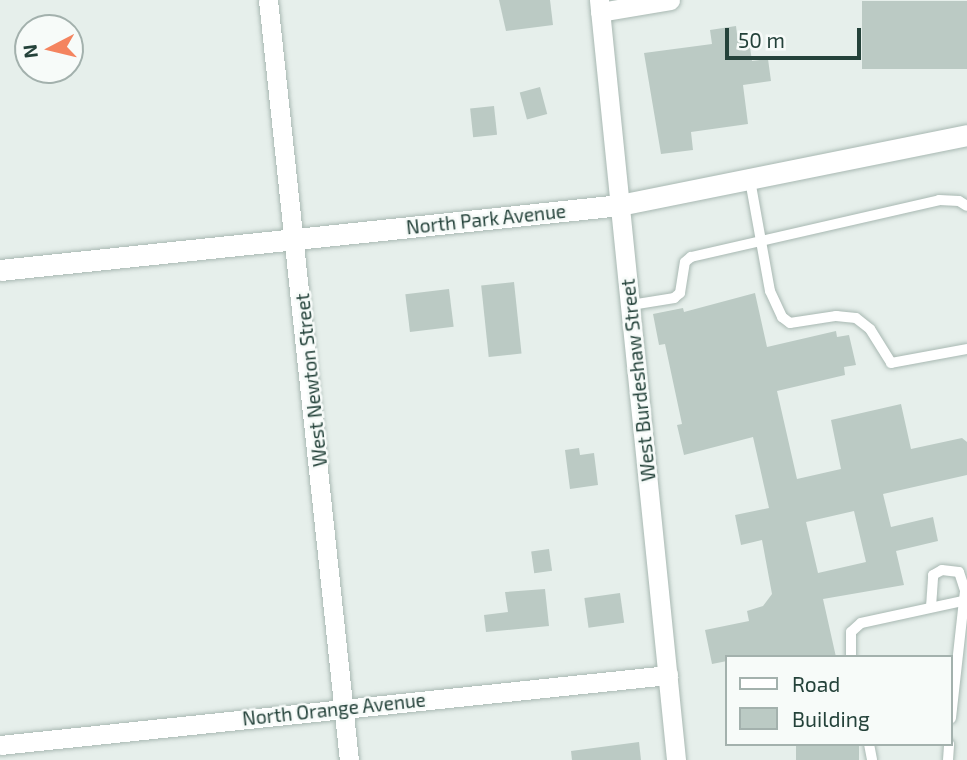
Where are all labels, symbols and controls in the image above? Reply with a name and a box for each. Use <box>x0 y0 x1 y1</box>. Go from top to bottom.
north arrow <box>14 14 84 84</box>
scale bar <box>729 14 866 58</box>
text: 50 m <box>738 27 785 52</box>
text: N <box>17 43 42 60</box>
street label: North Park Avenue <box>405 199 567 239</box>
street label: West Burdeshaw Street <box>616 277 660 483</box>
street label: West Newton Street <box>291 292 331 468</box>
legend <box>726 655 953 746</box>
text: Road <box>792 671 840 696</box>
street label: North Orange Avenue <box>241 688 427 730</box>
text: Building <box>792 706 870 731</box>

